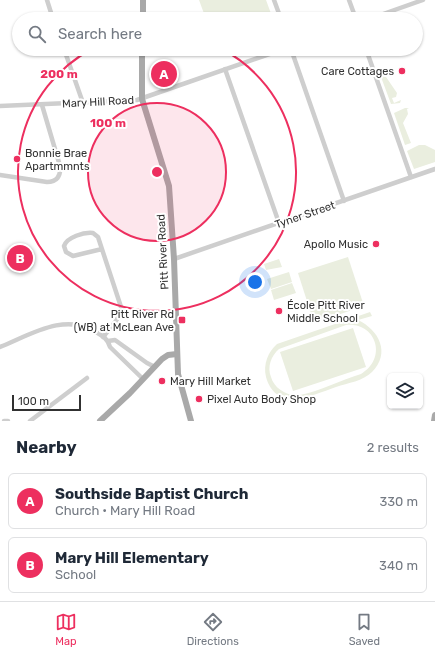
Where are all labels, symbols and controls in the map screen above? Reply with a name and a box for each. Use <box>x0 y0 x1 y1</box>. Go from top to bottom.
search box <box>12 12 423 56</box>
icon: search <box>26 23 48 45</box>
text: Search here <box>58 25 142 43</box>
pin: A <box>151 59 177 89</box>
place label: Care Cottages <box>321 65 394 78</box>
marker: Care Cottages <box>397 66 407 76</box>
text: 200 m <box>40 67 78 81</box>
street label: Mary Hill Road <box>62 94 134 110</box>
text: 100 m <box>90 116 126 130</box>
place label: Bonnie Brae Apartmmnts <box>25 147 90 173</box>
marker: Bonnie Brae Apartmmnts <box>12 154 22 164</box>
centre of rings <box>150 165 164 179</box>
street label: Tyner Street <box>273 198 337 231</box>
street label: Pitt River Road <box>155 214 171 290</box>
place label: Apollo Music <box>304 238 368 251</box>
marker: Apollo Music <box>371 239 381 249</box>
pin: B <box>7 243 33 273</box>
your location <box>245 272 265 292</box>
place label: École Pitt River Middle School <box>287 299 365 325</box>
marker: École Pitt River Middle School <box>274 306 284 316</box>
place label: Pitt River Rd (WB) at McLean Ave <box>74 308 174 334</box>
marker: Pitt River Rd (WB) at McLean Ave <box>177 315 187 325</box>
map controls <box>387 373 423 409</box>
button: layers <box>387 373 423 409</box>
place label: Mary Hill Market <box>170 375 252 388</box>
marker: Mary Hill Market <box>157 376 167 386</box>
scale bar <box>12 393 81 412</box>
place label: Pixel Auto Body Shop <box>207 393 316 406</box>
marker: Pixel Auto Body Shop <box>194 394 204 404</box>
text: 100 m <box>18 395 49 408</box>
text: Nearby <box>16 437 77 457</box>
text: 2 results <box>367 440 419 455</box>
text: Southside Baptist Church <box>55 485 248 503</box>
text: A <box>25 494 35 509</box>
text: 330 m <box>379 494 418 509</box>
text: Church · Mary Hill Road <box>55 503 195 518</box>
text: Mary Hill Elementary <box>55 549 209 567</box>
text: B <box>25 558 35 573</box>
text: 340 m <box>379 558 418 573</box>
text: School <box>55 567 96 582</box>
tab: Map <box>55 611 77 648</box>
tab: Directions <box>187 611 239 648</box>
tab: Saved <box>349 611 380 648</box>

